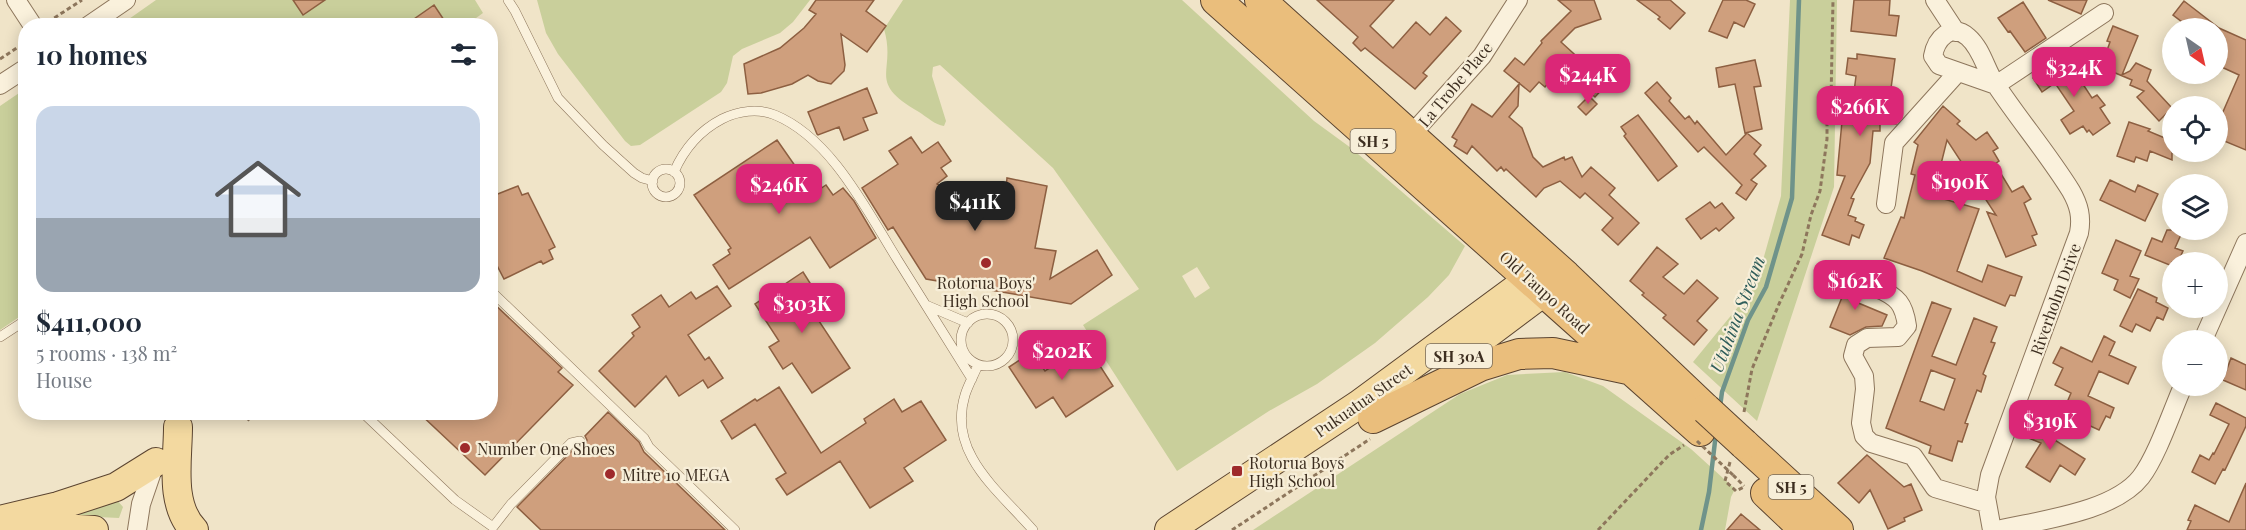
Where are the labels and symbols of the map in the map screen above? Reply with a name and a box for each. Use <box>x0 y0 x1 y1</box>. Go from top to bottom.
north arrow <box>2162 18 2228 84</box>
street label: La Trobe Place <box>1413 37 1497 131</box>
pin: $324K <box>2032 47 2116 98</box>
pin: $244K <box>1546 54 1630 105</box>
pin: $266K <box>1818 86 1902 137</box>
road number: SH 5 <box>1350 129 1396 153</box>
pin: $190K <box>1918 161 2002 212</box>
pin: $246K <box>737 164 821 215</box>
pin: $411K <box>933 181 1017 232</box>
street label: Riverholm Drive <box>2025 240 2085 358</box>
street label: Old Taupo Road <box>1495 246 1595 338</box>
water label: Utuhina Stream <box>1704 252 1770 376</box>
marker: Rotorua Boys' High School <box>979 256 993 270</box>
pin: $162K <box>1813 260 1897 311</box>
place label: Rotorua Boys' High School <box>937 272 1035 311</box>
pin: $303K <box>760 283 844 334</box>
pin: $202K <box>1020 330 1104 381</box>
road number: SH 30A <box>1426 344 1492 368</box>
street label: Pukuatua Street <box>1310 358 1416 441</box>
pin: $319K <box>2008 400 2092 451</box>
place label: Number One Shoes <box>477 438 615 459</box>
marker: Number One Shoes <box>458 441 472 455</box>
place label: Rotorua Boys High School <box>1249 452 1344 491</box>
place label: Mitre 10 MEGA <box>622 464 731 485</box>
marker: Rotorua Boys High School <box>1230 464 1244 478</box>
marker: Mitre 10 MEGA <box>603 467 617 481</box>
road number: SH 5 <box>1768 475 1814 499</box>

